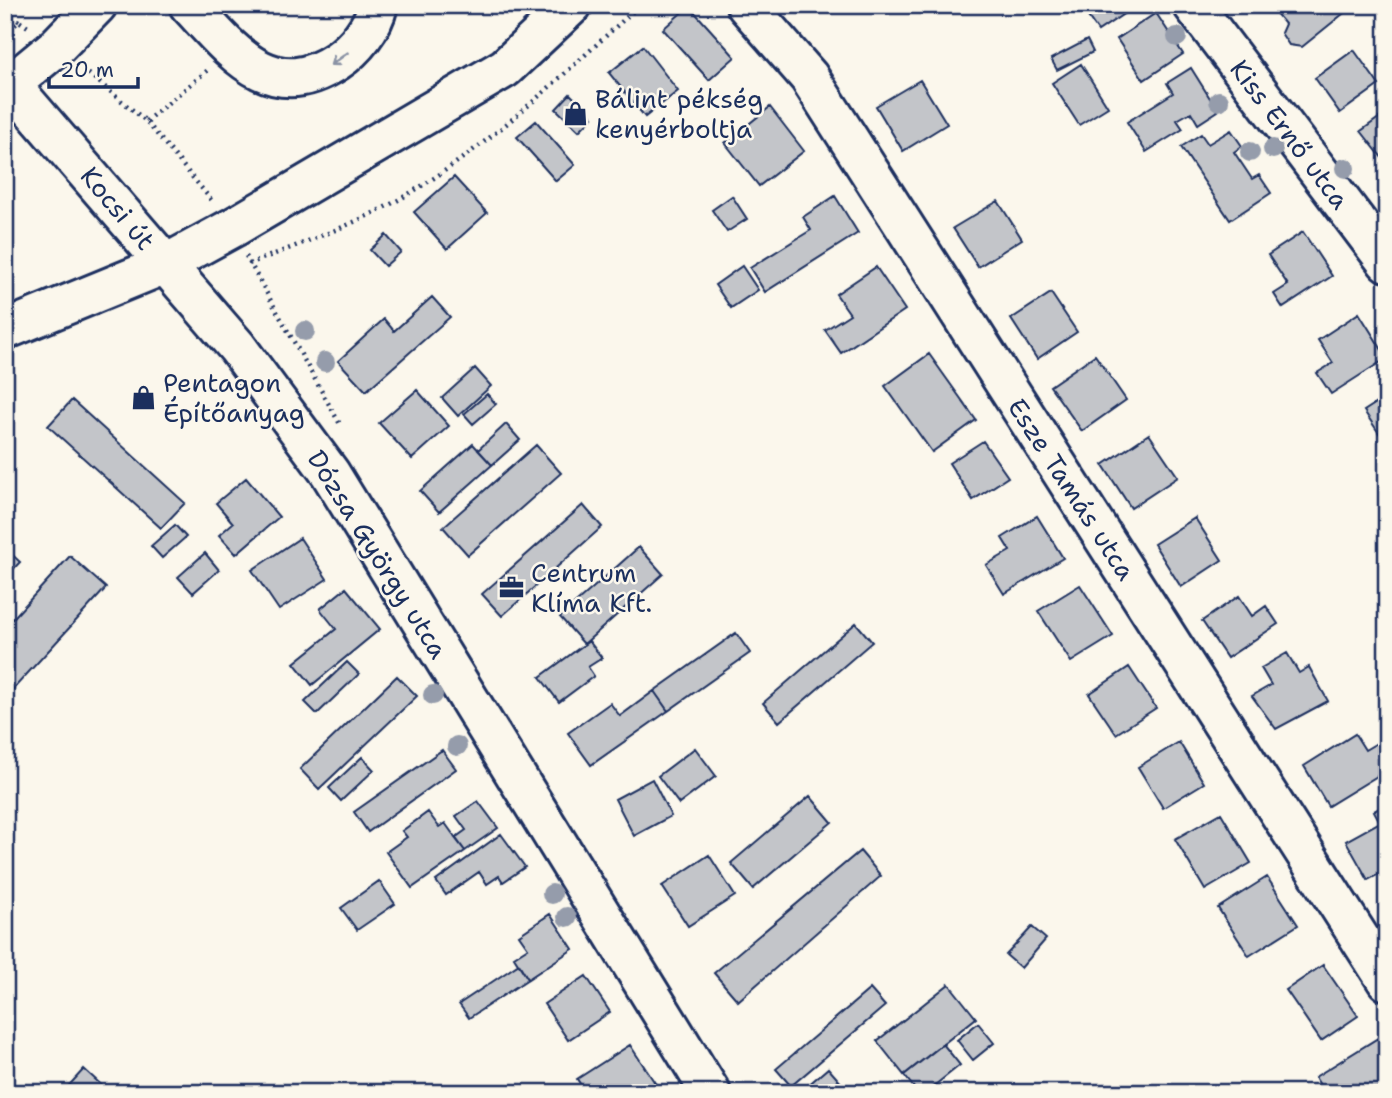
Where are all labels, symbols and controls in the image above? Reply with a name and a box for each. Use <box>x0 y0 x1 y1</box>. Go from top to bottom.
scale bar <box>49 46 138 90</box>
one-way arrow <box>329 51 348 66</box>
street label: Kiss Ernő utca <box>1222 52 1358 216</box>
text: 20 m <box>60 56 114 84</box>
place label: Bálint pékség kenyérboltja <box>595 81 763 146</box>
shop icon: Bálint pékség kenyérboltja <box>561 99 589 127</box>
street label: Kocsi út <box>73 159 163 257</box>
place label: Pentagon Építőanyag <box>163 365 305 430</box>
shop icon: Pentagon Építőanyag <box>129 383 157 411</box>
street label: Esze Tamás utca <box>1000 391 1144 587</box>
street label: Dózsa György utca <box>300 443 456 665</box>
place label: Centrum Klíma Kft. <box>531 555 652 620</box>
office icon: Centrum Klíma Kft. <box>497 573 525 601</box>

